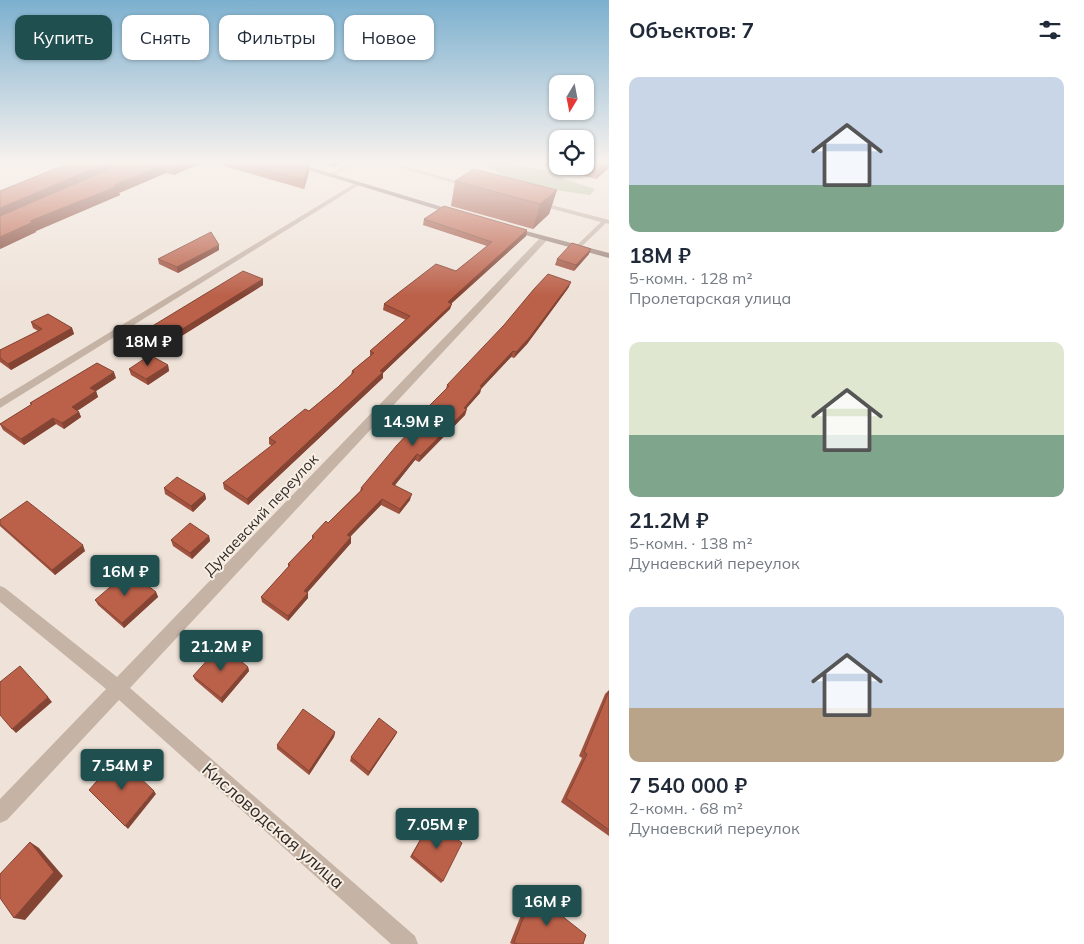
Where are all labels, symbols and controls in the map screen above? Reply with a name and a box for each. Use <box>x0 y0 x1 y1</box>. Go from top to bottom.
chip: Купить <box>15 15 112 60</box>
chip: Снять <box>122 15 209 60</box>
chip: Фильтры <box>219 15 334 60</box>
chip: Новое <box>344 15 434 60</box>
icon: filters <box>1036 16 1064 44</box>
text: Объектов: 7 <box>629 17 754 43</box>
north arrow <box>549 75 594 120</box>
map controls <box>549 75 594 175</box>
icon: home <box>802 110 892 200</box>
button: locate <box>549 130 594 175</box>
text: 18M ₽ <box>629 242 691 268</box>
text: 5-комн. · 128 m² <box>629 268 753 288</box>
text: Пролетарская улица <box>629 288 791 308</box>
pin: 18M ₽ <box>113 324 183 367</box>
text: 18M ₽ <box>124 331 172 351</box>
icon: home <box>802 375 892 465</box>
pin: 14.9M ₽ <box>367 404 459 447</box>
text: 14.9M ₽ <box>383 411 443 431</box>
street label: Дунаевский переулок <box>199 449 323 580</box>
text: 21.2M ₽ <box>629 507 709 533</box>
text: 5-комн. · 138 m² <box>629 533 753 553</box>
text: Дунаевский переулок <box>629 553 800 573</box>
pin: 16M ₽ <box>90 554 160 597</box>
text: 16M ₽ <box>101 561 149 581</box>
pin: 21.2M ₽ <box>175 630 267 672</box>
text: 21.2M ₽ <box>191 636 251 656</box>
icon: home <box>802 640 892 730</box>
pin: 7.54M ₽ <box>76 748 168 791</box>
text: 7.54M ₽ <box>92 755 152 775</box>
street label: Кисловодская улица <box>198 758 349 894</box>
text: 7 540 000 ₽ <box>629 772 747 798</box>
text: 2-комн. · 68 m² <box>629 798 743 818</box>
pin: 7.05M ₽ <box>391 808 483 850</box>
text: 7.05M ₽ <box>407 814 467 834</box>
text: Дунаевский переулок <box>629 818 800 838</box>
pin: 16M ₽ <box>512 884 582 927</box>
text: 16M ₽ <box>523 891 571 911</box>

